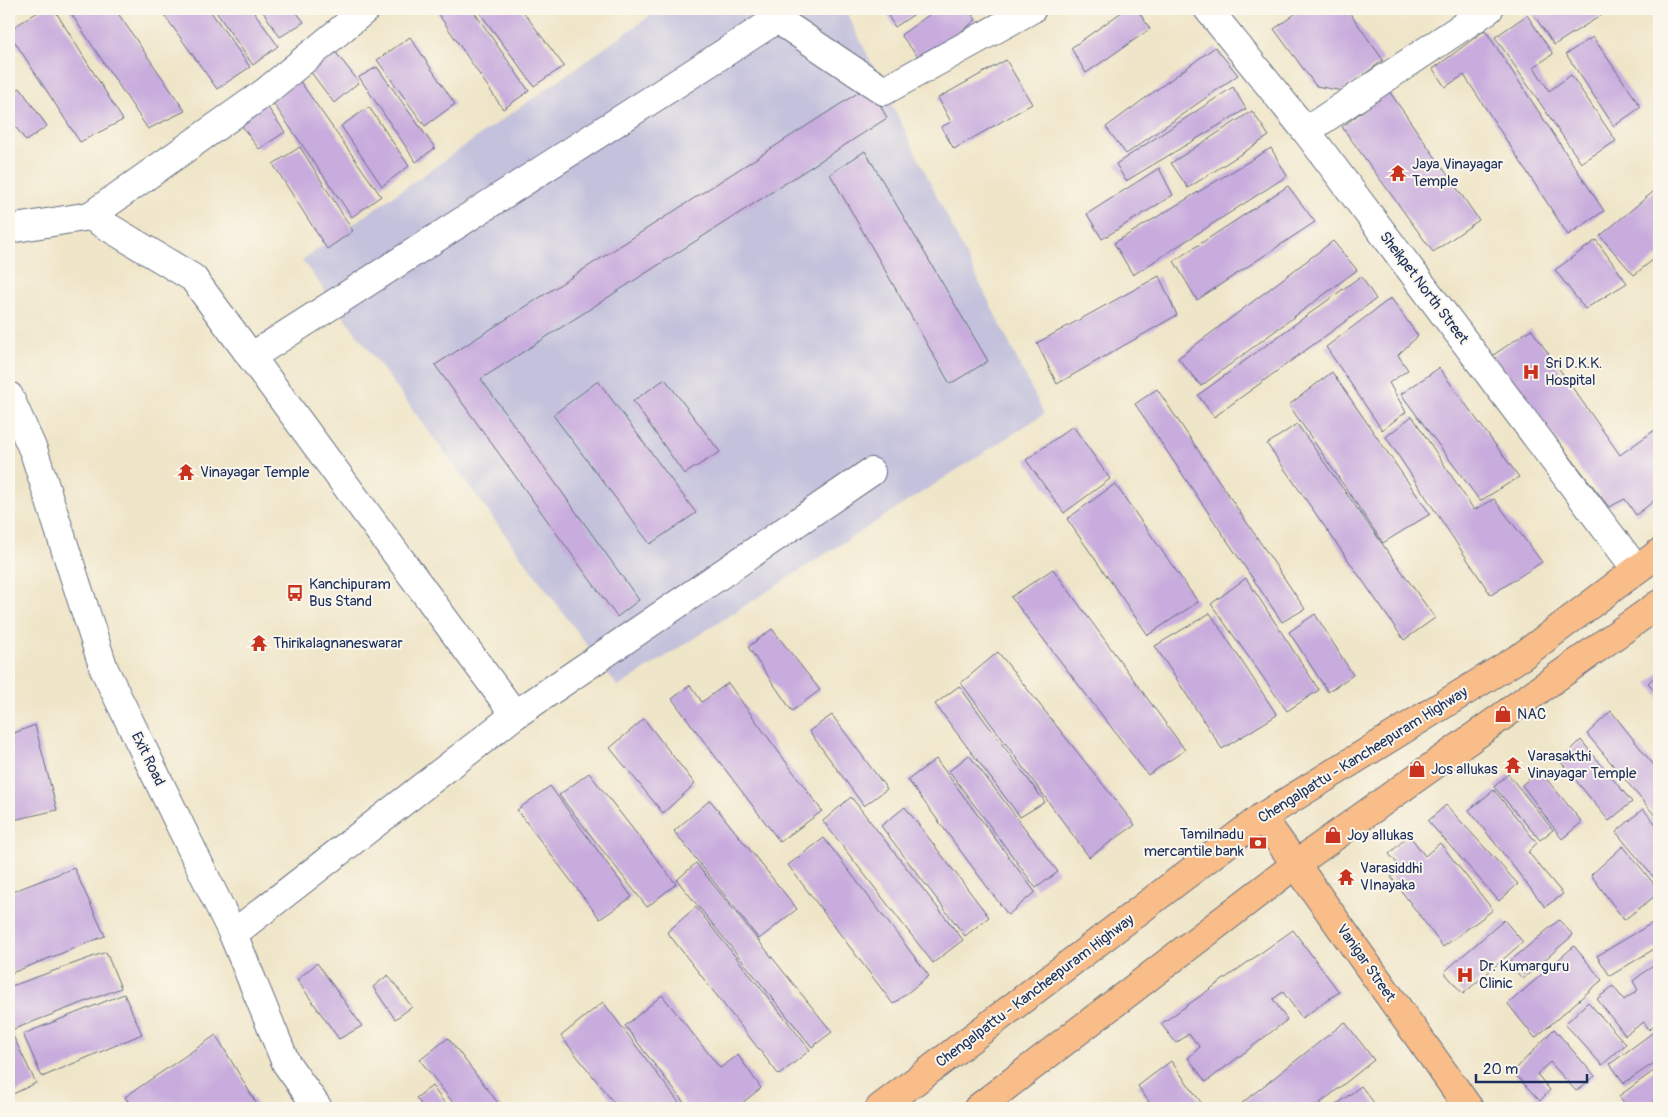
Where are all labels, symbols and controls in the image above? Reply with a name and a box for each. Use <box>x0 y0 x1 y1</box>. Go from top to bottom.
place label: Jaya Vinayagar Temple <box>1412 155 1504 191</box>
temple icon: Jaya Vinayagar Temple <box>1388 163 1408 183</box>
street label: Sheikpet North Street <box>1375 228 1473 349</box>
place label: Sri D.K.K. Hospital <box>1545 354 1602 390</box>
hospital icon: Sri D.K.K. Hospital <box>1521 362 1541 382</box>
temple icon: Vinayagar Temple <box>176 462 196 482</box>
place label: Vinayagar Temple <box>200 463 310 482</box>
place label: Kanchipuram Bus Stand <box>309 575 391 611</box>
bus stop icon: Kanchipuram Bus Stand <box>285 583 305 603</box>
temple icon: Thirikalagnaneswarar <box>249 633 269 653</box>
place label: Thirikalagnaneswarar <box>273 634 404 653</box>
street label: Chengalpattu - Kancheepuram Highway <box>1255 682 1472 828</box>
shop icon: NAC <box>1493 704 1513 724</box>
place label: NAC <box>1517 705 1546 724</box>
street label: Exit Road <box>127 729 169 789</box>
place label: Varasakthi Vinayagar Temple <box>1527 747 1637 783</box>
temple icon: Varasakthi Vinayagar Temple <box>1503 755 1523 775</box>
shop icon: Jos allukas <box>1407 759 1427 779</box>
place label: Jos allukas <box>1431 760 1498 779</box>
place label: Tamilnadu mercantile bank <box>1144 825 1245 861</box>
shop icon: Joy allukas <box>1323 825 1343 845</box>
place label: Joy allukas <box>1347 826 1414 845</box>
bank icon: Tamilnadu mercantile bank <box>1248 833 1268 853</box>
place label: Varasiddhi VInayaka <box>1360 859 1423 895</box>
temple icon: Varasiddhi VInayaka <box>1336 867 1356 887</box>
street label: Chengalpattu - Kancheepuram Highway <box>932 910 1138 1072</box>
street label: Vanigar Street <box>1332 920 1400 1006</box>
place label: Dr. Kumarguru Clinic <box>1479 957 1569 993</box>
hospital icon: Dr. Kumarguru Clinic <box>1455 965 1475 985</box>
scale bar <box>1476 1052 1587 1084</box>
text: 20 m <box>1483 1060 1518 1079</box>

